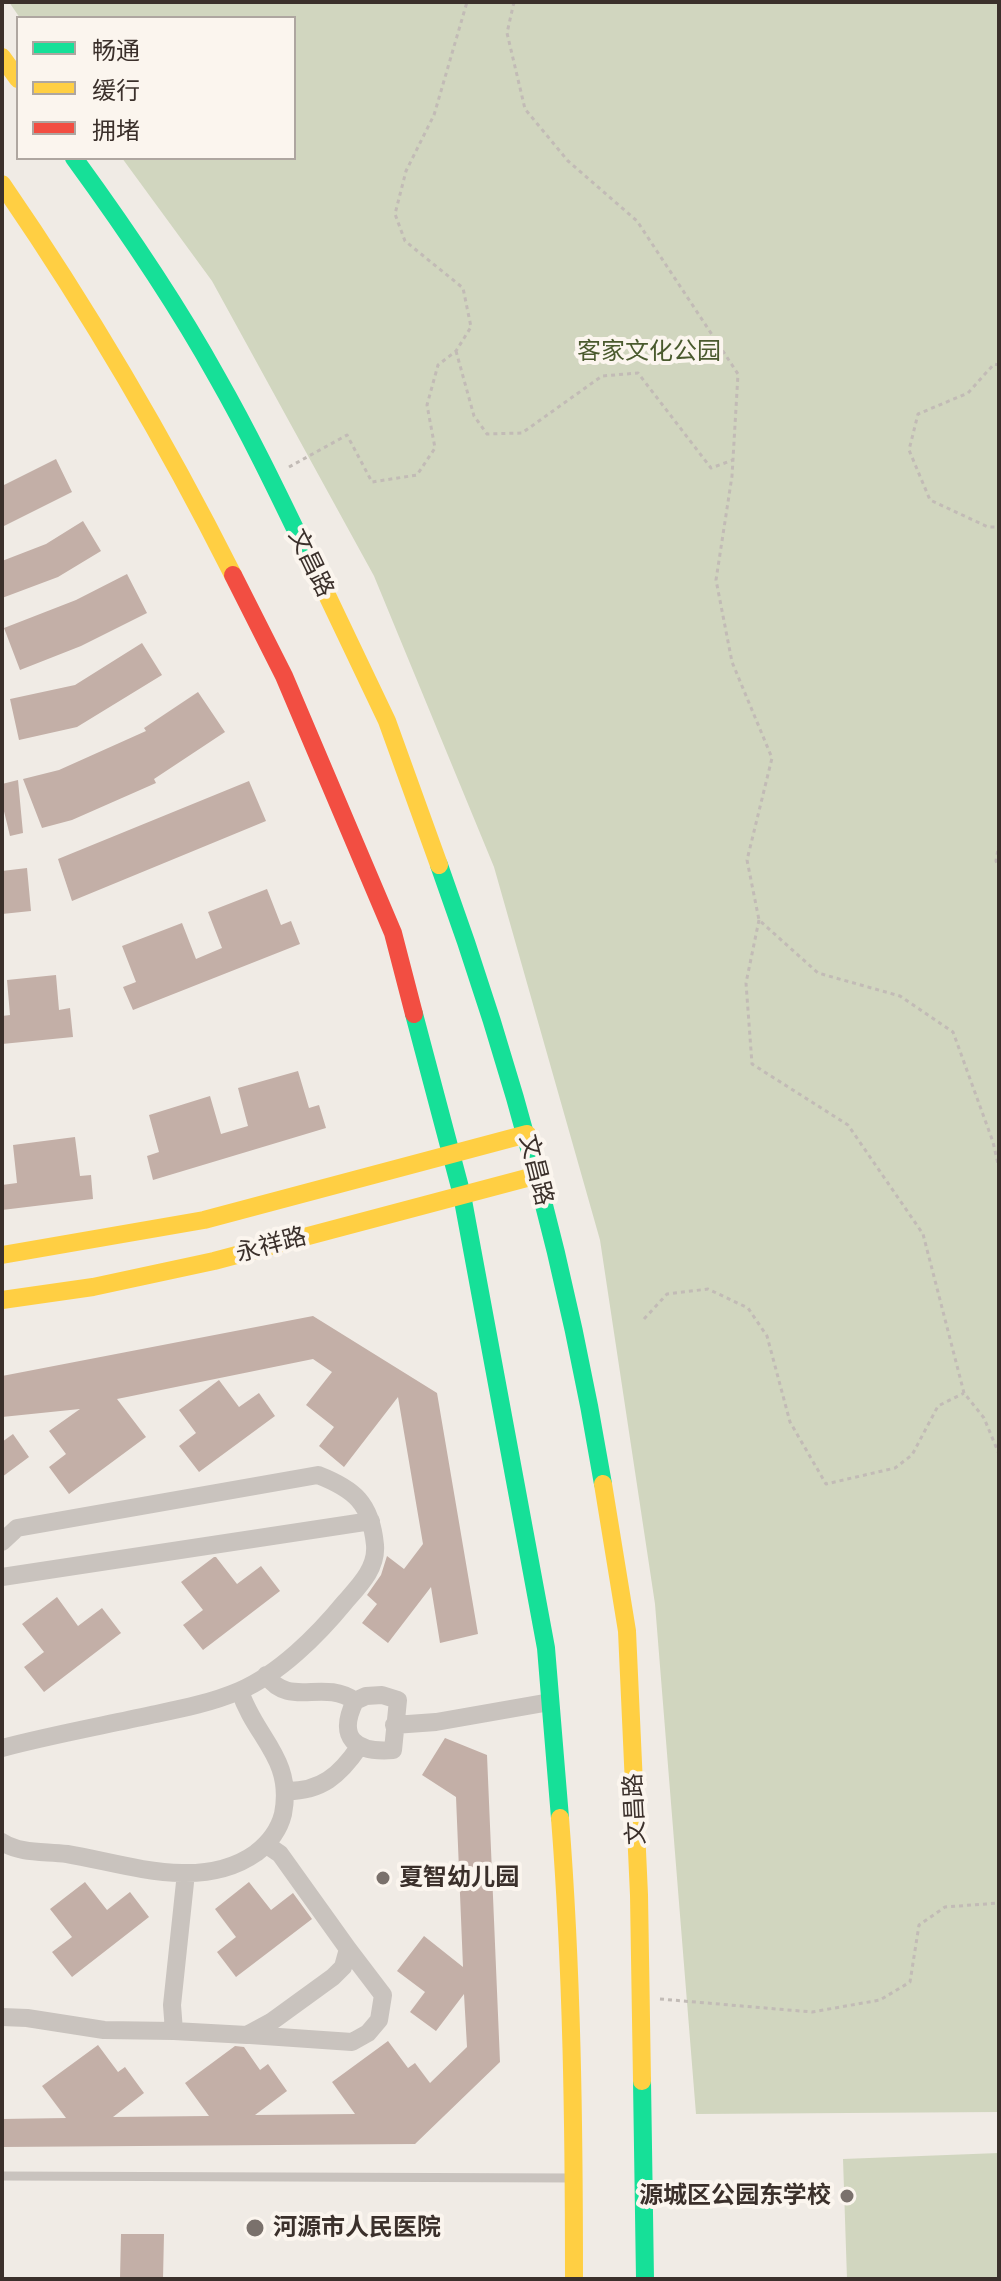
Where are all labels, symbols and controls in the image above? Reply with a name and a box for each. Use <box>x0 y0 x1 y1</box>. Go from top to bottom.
legend <box>16 16 296 160</box>
text: 畅通 <box>92 36 140 64</box>
text: 缓行 <box>92 76 140 104</box>
text: 拥堵 <box>92 116 140 144</box>
park label: 客家文化公园 <box>577 338 721 366</box>
street label: 文昌路 <box>282 524 340 602</box>
street label: 文昌路 <box>513 1132 559 1208</box>
street label: 永祥路 <box>232 1222 310 1268</box>
street label: 文昌路 <box>619 1772 651 1846</box>
place label: 夏智幼儿园 <box>399 1864 519 1892</box>
marker: 夏智幼儿园 <box>374 1869 392 1887</box>
place label: 源城区公园东学校 <box>639 2182 831 2210</box>
marker: 源城区公园东学校 <box>838 2187 856 2205</box>
place label: 河源市人民医院 <box>273 2214 441 2242</box>
marker: 河源市人民医院 <box>244 2217 266 2239</box>

